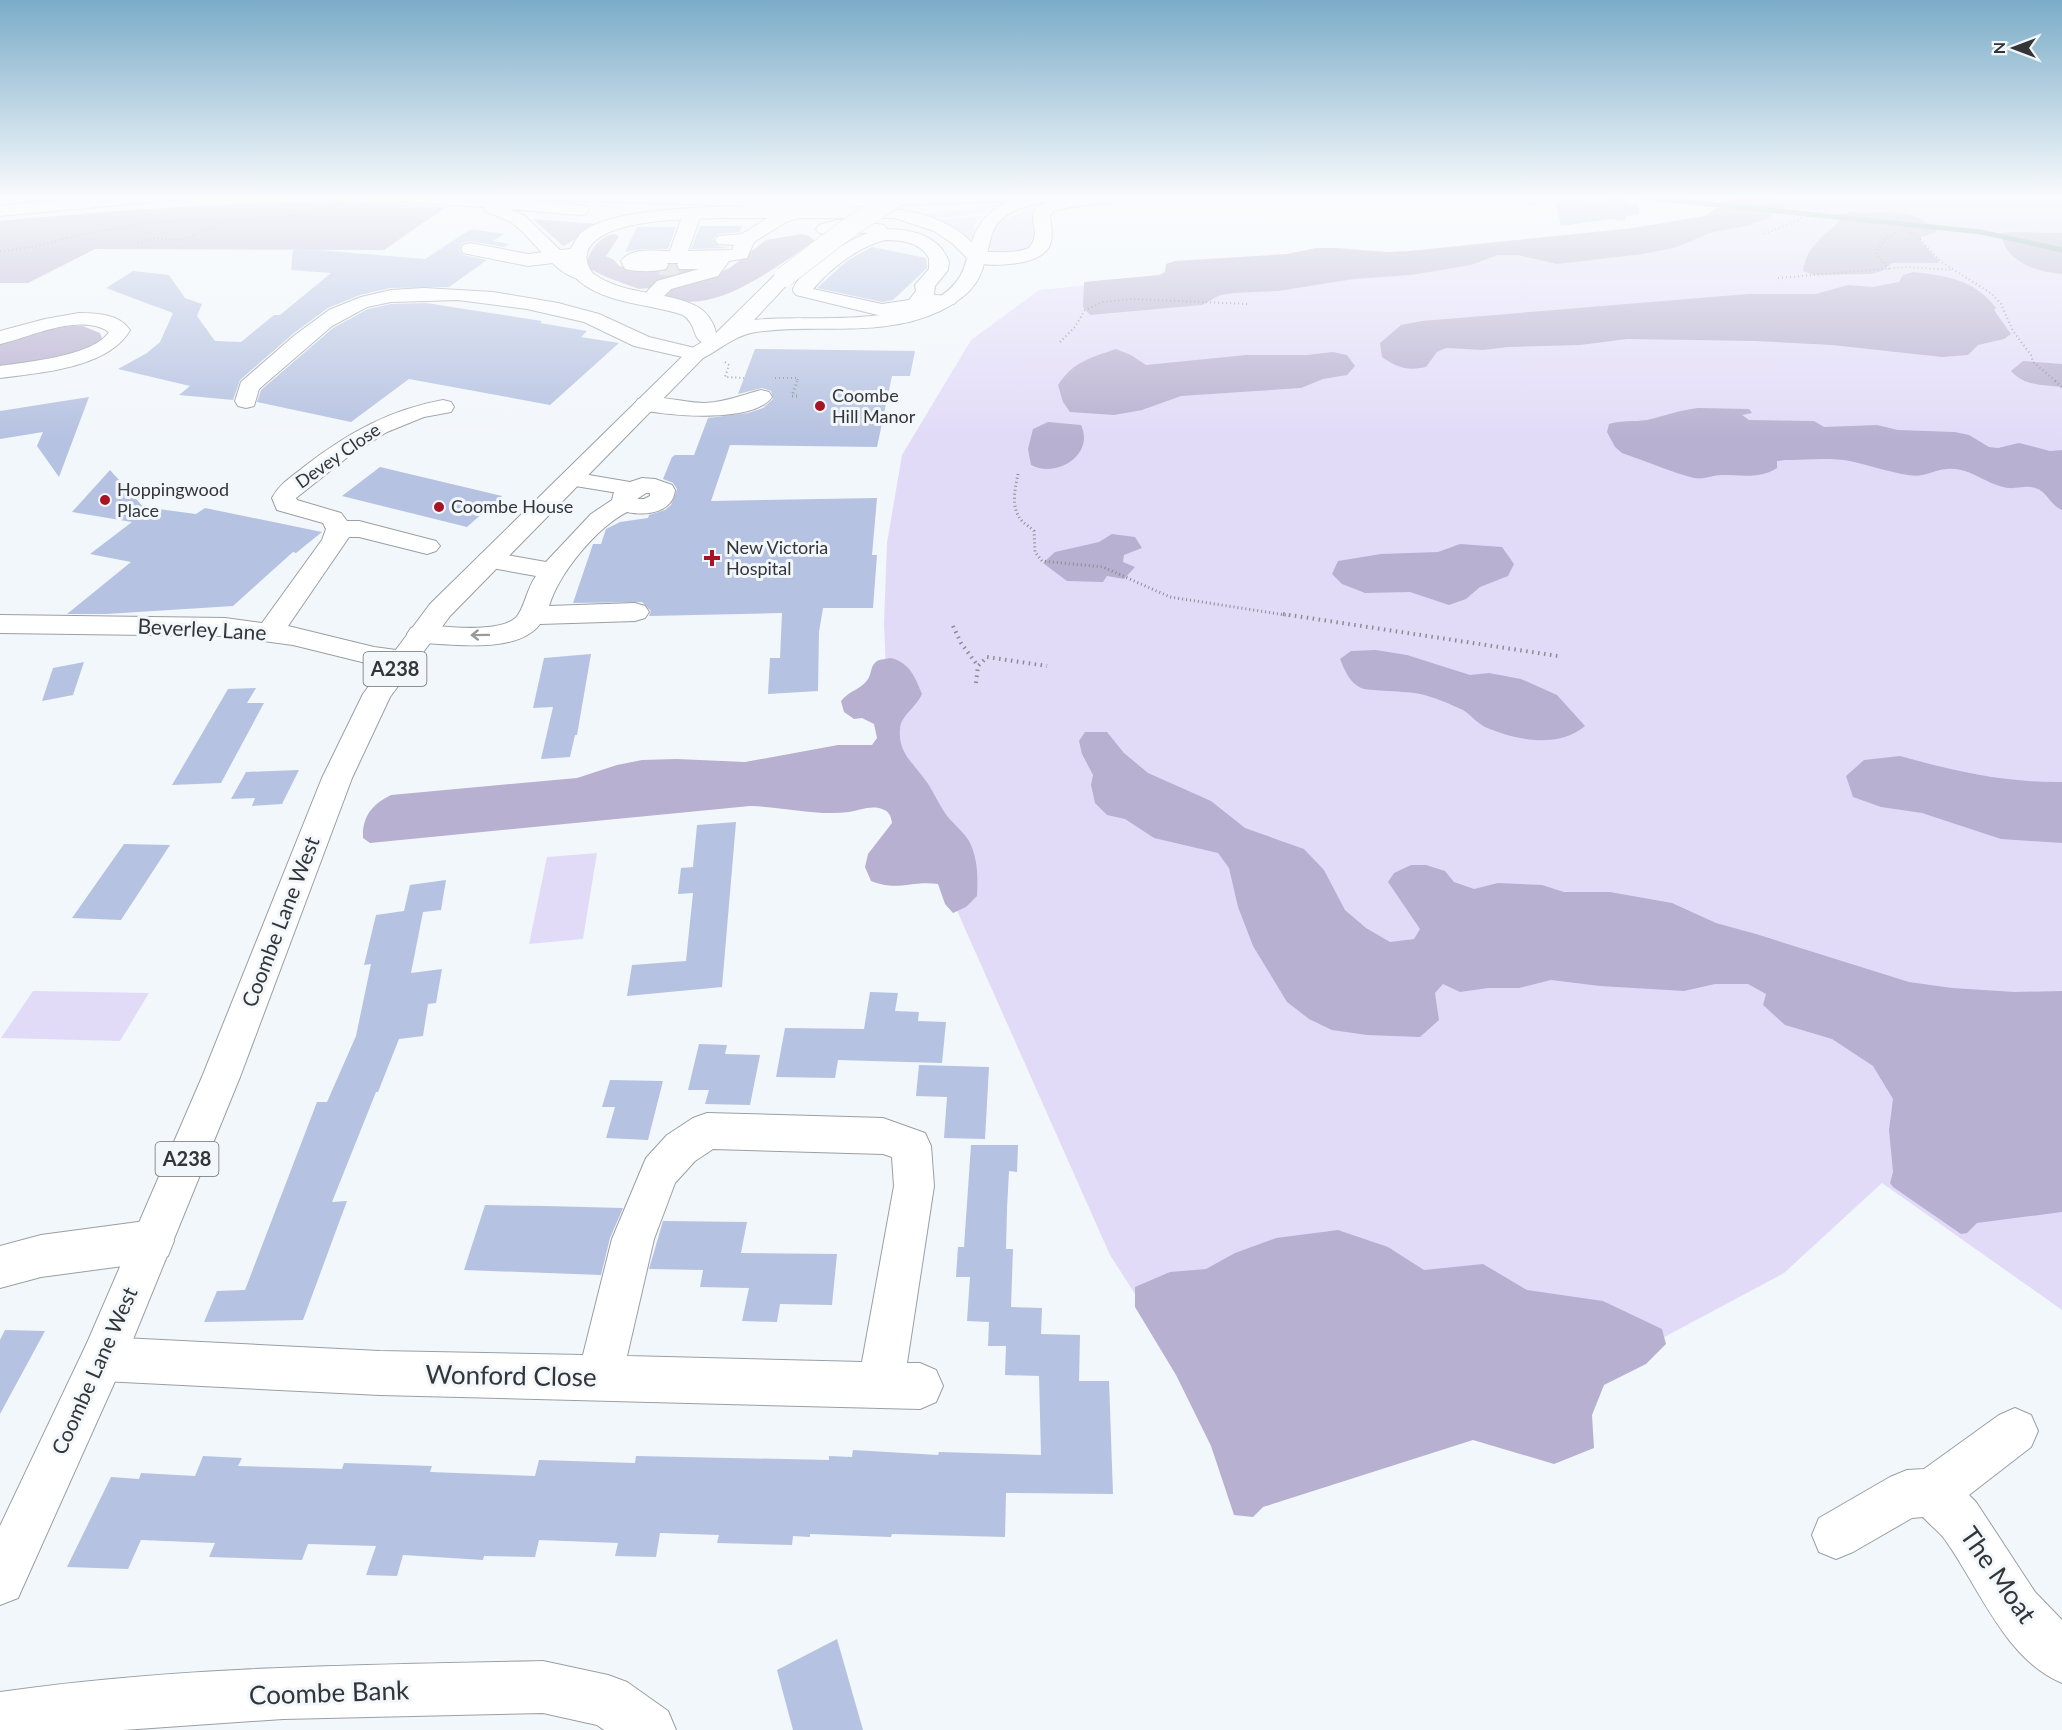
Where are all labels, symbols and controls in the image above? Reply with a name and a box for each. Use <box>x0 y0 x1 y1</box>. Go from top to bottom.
north arrow <box>1984 18 2044 78</box>
text: N <box>1989 42 2008 54</box>
place label: Coombe Hill Manor <box>832 384 916 427</box>
marker: Coombe Hill Manor <box>813 399 827 413</box>
street label: Devey Close <box>291 418 384 492</box>
place label: Hoppingwood Place <box>117 478 229 521</box>
marker: Hoppingwood Place <box>98 493 112 507</box>
place label: Coombe House <box>451 495 573 517</box>
marker: Coombe House <box>432 500 446 514</box>
place label: New Victoria Hospital <box>726 536 828 579</box>
marker: New Victoria Hospital <box>703 549 721 567</box>
street label: Beverley Lane <box>137 613 267 644</box>
one-way arrow <box>470 629 490 640</box>
road number: A238 <box>364 652 426 686</box>
street label: Coombe Lane West <box>236 832 324 1010</box>
road number: A238 <box>156 1142 219 1176</box>
street label: Coombe Lane West <box>45 1282 142 1458</box>
street label: Wonford Close <box>425 1358 597 1392</box>
street label: The Moat <box>1954 1520 2044 1629</box>
street label: Coombe Bank <box>248 1673 410 1711</box>

